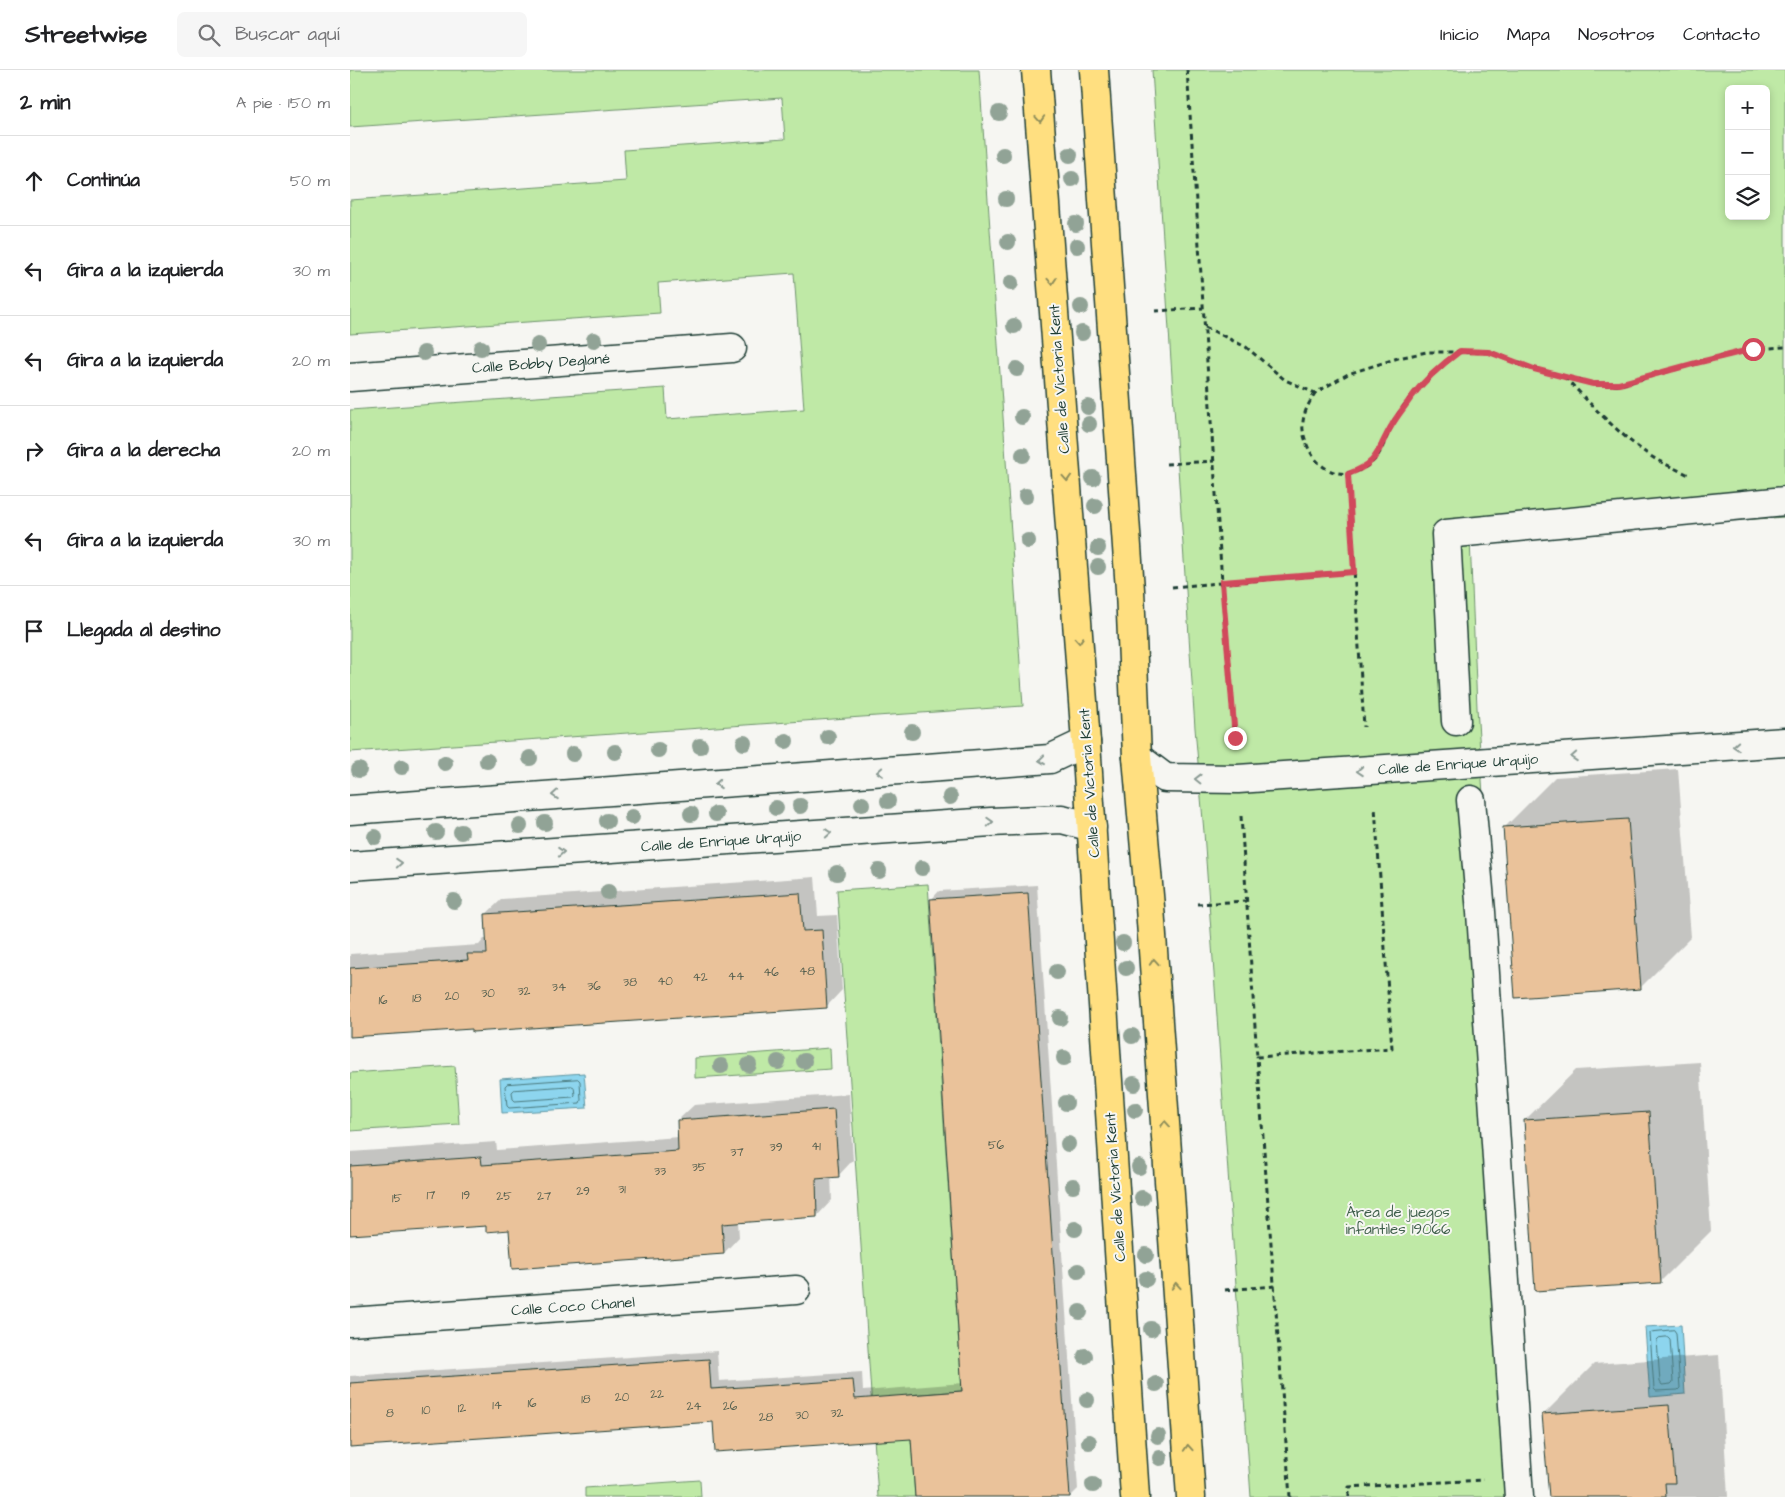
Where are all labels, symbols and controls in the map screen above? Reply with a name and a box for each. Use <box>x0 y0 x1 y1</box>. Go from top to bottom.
search box <box>177 12 527 57</box>
text: Streetwise <box>25 18 147 52</box>
icon: search <box>195 21 223 49</box>
text: Buscar aquí <box>235 21 340 48</box>
text: Inicio <box>1440 22 1479 47</box>
text: Mapa <box>1507 22 1550 47</box>
text: Nosotros <box>1578 22 1655 47</box>
text: Contacto <box>1683 22 1760 47</box>
map controls <box>1725 85 1770 220</box>
button: + <box>1725 85 1770 130</box>
text: 2 min <box>20 88 70 117</box>
text: A pie · 150 m <box>236 92 330 114</box>
one-way arrow <box>1034 115 1045 123</box>
button: − <box>1725 130 1770 175</box>
icon: ahead <box>20 167 48 195</box>
text: Continúa <box>67 167 140 194</box>
text: 50 m <box>290 170 330 192</box>
button: layers <box>1725 175 1770 220</box>
icon: left <box>20 257 48 285</box>
text: Gira a la izquierda <box>67 257 223 284</box>
text: 30 m <box>293 260 330 282</box>
one-way arrow <box>1046 277 1057 285</box>
street label: Calle de Victoria Kent <box>1044 304 1075 454</box>
route start <box>1742 338 1765 361</box>
icon: left <box>20 347 48 375</box>
text: Gira a la izquierda <box>67 347 223 374</box>
street label: Calle Bobby Deglané <box>471 348 611 380</box>
text: 20 m <box>292 350 330 372</box>
icon: right <box>20 437 48 465</box>
text: Gira a la derecha <box>67 437 220 464</box>
text: 20 m <box>292 440 330 462</box>
one-way arrow <box>1061 474 1072 482</box>
icon: left <box>20 527 48 555</box>
text: Gira a la izquierda <box>67 527 223 554</box>
text: 30 m <box>293 530 330 552</box>
icon: arrive <box>20 617 48 645</box>
text: Llegada al destino <box>67 617 220 644</box>
one-way arrow <box>1073 636 1084 644</box>
street label: Calle de Victoria Kent <box>1074 708 1105 858</box>
route end <box>1224 727 1247 750</box>
one-way arrow <box>1732 740 1740 751</box>
street label: Calle de Enrique Urquijo <box>1377 748 1539 781</box>
one-way arrow <box>1570 751 1578 762</box>
one-way arrow <box>1037 754 1045 765</box>
one-way arrow <box>1355 766 1363 777</box>
one-way arrow <box>875 767 883 778</box>
one-way arrow <box>1193 774 1201 784</box>
one-way arrow <box>713 778 721 789</box>
one-way arrow <box>551 790 559 801</box>
one-way arrow <box>986 817 994 828</box>
street label: Calle de Enrique Urquijo <box>640 825 802 858</box>
one-way arrow <box>824 828 832 839</box>
one-way arrow <box>557 846 565 857</box>
one-way arrow <box>395 857 403 868</box>
one-way arrow <box>1148 958 1159 966</box>
house number: 48 <box>799 963 815 980</box>
house number: 46 <box>763 964 779 981</box>
house number: 44 <box>728 968 744 985</box>
house number: 42 <box>692 969 708 986</box>
house number: 40 <box>657 973 673 990</box>
house number: 38 <box>623 974 637 991</box>
house number: 36 <box>587 978 601 995</box>
house number: 34 <box>552 979 566 996</box>
house number: 32 <box>518 983 531 1000</box>
house number: 30 <box>481 985 495 1002</box>
house number: 20 <box>445 988 460 1005</box>
house number: 18 <box>412 990 422 1007</box>
house number: 16 <box>378 992 388 1009</box>
street label: Calle de Victoria Kent <box>1100 1112 1131 1262</box>
one-way arrow <box>1160 1120 1171 1128</box>
house number: 56 <box>988 1137 1004 1154</box>
house number: 41 <box>811 1138 821 1155</box>
house number: 39 <box>770 1139 783 1156</box>
house number: 37 <box>730 1144 744 1161</box>
house number: 35 <box>692 1159 707 1176</box>
house number: 33 <box>654 1163 666 1180</box>
house number: 31 <box>618 1181 626 1198</box>
house number: 29 <box>576 1183 590 1200</box>
house number: 17 <box>427 1187 436 1204</box>
house number: 19 <box>462 1187 470 1204</box>
house number: 25 <box>496 1188 512 1205</box>
house number: 27 <box>537 1188 552 1205</box>
house number: 15 <box>392 1190 403 1207</box>
park label: Área de juegos infantiles 19066 <box>1346 1202 1451 1240</box>
one-way arrow <box>1171 1282 1182 1290</box>
street label: Calle Coco Chanel <box>511 1292 635 1321</box>
house number: 22 <box>650 1386 664 1403</box>
house number: 20 <box>615 1389 630 1406</box>
house number: 18 <box>581 1391 591 1408</box>
house number: 16 <box>527 1395 537 1412</box>
house number: 14 <box>492 1397 502 1414</box>
house number: 24 <box>686 1398 702 1415</box>
house number: 26 <box>723 1398 738 1415</box>
house number: 12 <box>458 1400 466 1417</box>
house number: 10 <box>421 1402 431 1419</box>
house number: 8 <box>386 1405 394 1422</box>
house number: 32 <box>831 1405 844 1422</box>
house number: 30 <box>795 1407 809 1424</box>
house number: 28 <box>759 1409 774 1426</box>
one-way arrow <box>1182 1444 1193 1452</box>

